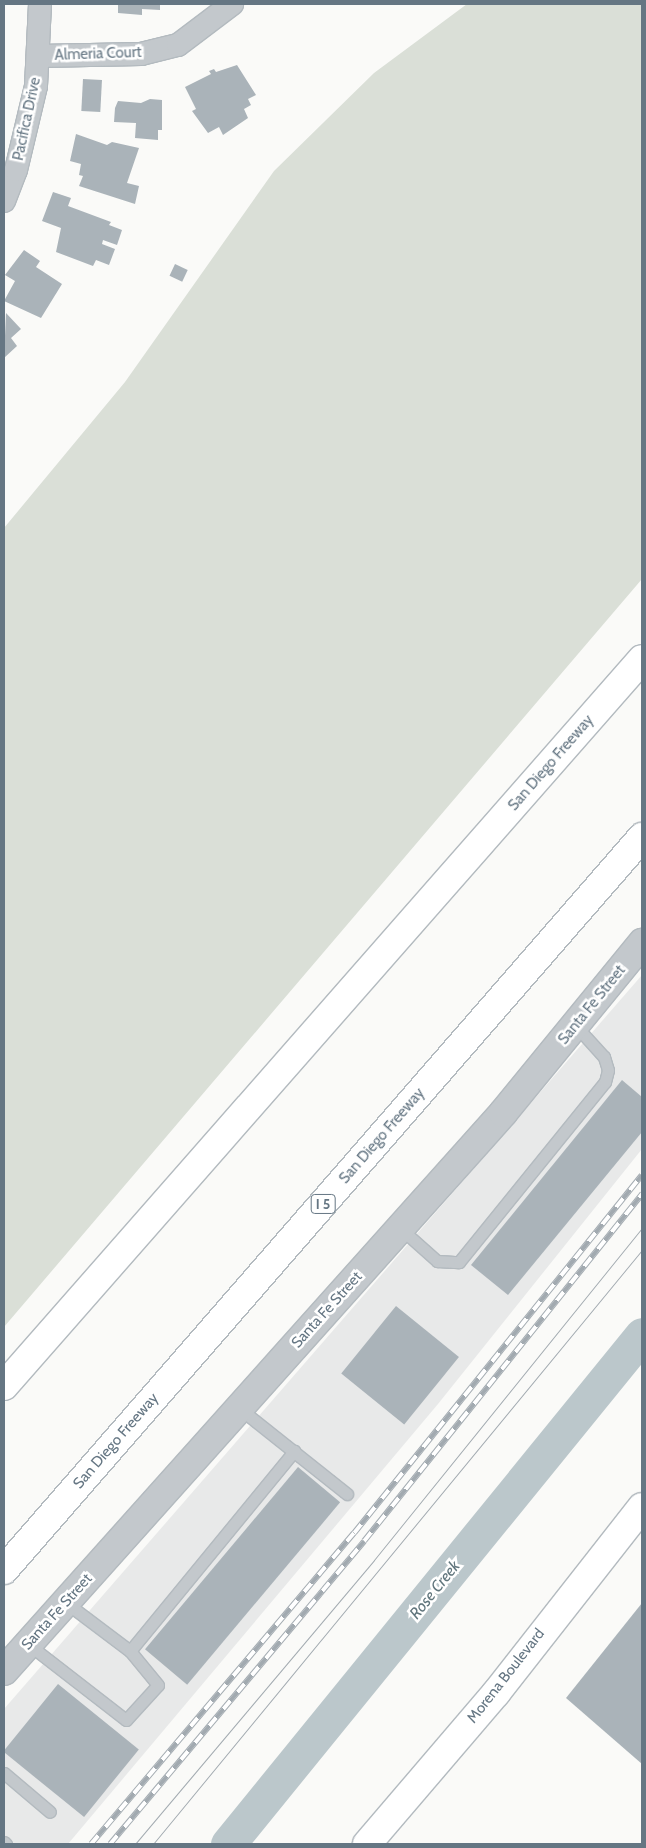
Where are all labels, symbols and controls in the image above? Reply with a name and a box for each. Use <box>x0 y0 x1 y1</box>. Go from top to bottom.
street label: Almeria Court <box>54 43 142 65</box>
street label: Pacifica Drive <box>9 76 45 162</box>
street label: San Diego Freeway <box>505 711 597 815</box>
street label: Santa Fe Street <box>555 962 629 1048</box>
street label: San Diego Freeway <box>336 1084 428 1188</box>
road number: I 5 <box>310 1192 336 1216</box>
street label: Santa Fe Street <box>288 1268 366 1352</box>
street label: San Diego Freeway <box>70 1389 162 1493</box>
water label: Rose Creek <box>406 1557 464 1623</box>
street label: Santa Fe Street <box>18 1570 96 1654</box>
street label: Morena Boulevard <box>464 1625 548 1727</box>

